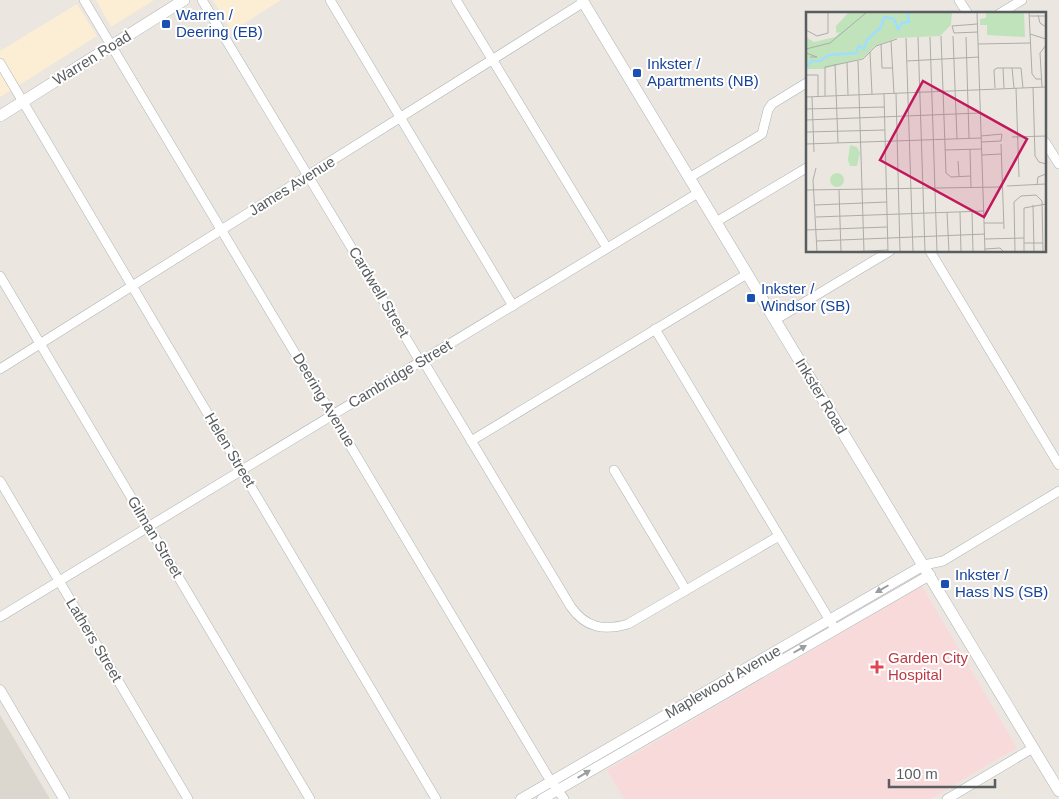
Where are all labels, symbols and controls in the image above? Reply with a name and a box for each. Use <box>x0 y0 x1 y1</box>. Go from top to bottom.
place label: Warren / Deering (EB) <box>176 6 263 40</box>
inset map <box>806 12 1046 252</box>
marker: Warren / Deering (EB) <box>160 18 172 30</box>
street label: Warren Road <box>50 27 134 88</box>
place label: Inkster / Apartments (NB) <box>647 55 759 89</box>
marker: Inkster / Apartments (NB) <box>631 67 643 79</box>
street label: James Avenue <box>246 152 338 219</box>
street label: Cardwell Street <box>346 243 414 341</box>
place label: Inkster / Windsor (SB) <box>761 280 850 314</box>
marker: Inkster / Windsor (SB) <box>745 292 757 304</box>
street label: Cambridge Street <box>345 336 455 411</box>
street label: Deering Avenue <box>290 350 359 450</box>
street label: Inkster Road <box>792 355 851 437</box>
street label: Helen Street <box>202 410 260 491</box>
street label: Gilman Street <box>125 493 187 581</box>
place label: Inkster / Hass NS (SB) <box>955 566 1048 600</box>
marker: Inkster / Hass NS (SB) <box>939 578 951 590</box>
one-way arrow <box>876 585 889 594</box>
street label: Lathers Street <box>63 595 126 685</box>
street label: Maplewood Avenue <box>662 642 784 722</box>
one-way arrow <box>794 644 807 653</box>
place label: Garden City Hospital <box>888 649 969 683</box>
marker: Garden City Hospital <box>870 660 884 674</box>
scale bar <box>889 756 995 788</box>
text: 100 m <box>896 765 938 782</box>
one-way arrow <box>578 770 591 779</box>

